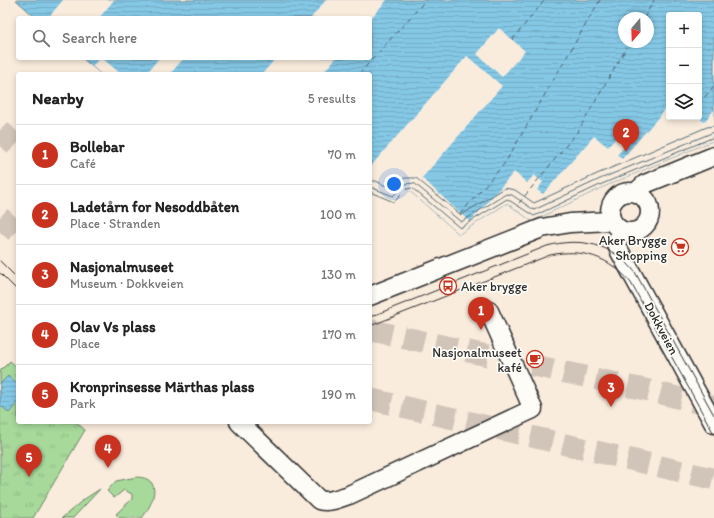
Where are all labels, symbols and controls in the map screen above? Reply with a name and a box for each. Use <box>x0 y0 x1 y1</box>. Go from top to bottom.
north arrow <box>618 12 654 48</box>
map controls <box>666 12 702 120</box>
button: + <box>666 12 702 48</box>
search box <box>16 16 372 60</box>
icon: search <box>30 27 52 49</box>
text: Search here <box>62 29 137 47</box>
button: − <box>666 48 702 84</box>
button: layers <box>666 84 702 120</box>
text: Nearby <box>32 88 84 108</box>
text: 5 results <box>308 91 356 106</box>
pin: 2 <box>613 119 639 152</box>
text: Bollebar <box>70 138 125 156</box>
text: 1 <box>42 147 48 162</box>
text: 70 m <box>328 147 356 162</box>
text: Café <box>70 156 96 171</box>
your location <box>384 174 404 194</box>
text: Ladetårn for Nesoddbåten <box>70 198 239 216</box>
text: 2 <box>42 207 48 222</box>
text: 100 m <box>320 207 356 222</box>
text: Place · Stranden <box>70 216 160 231</box>
place label: Aker Brygge Shopping <box>599 233 667 263</box>
supermarket icon: Aker Brygge Shopping <box>670 237 690 257</box>
text: Nasjonalmuseet <box>70 258 174 276</box>
text: 3 <box>41 267 49 282</box>
text: 130 m <box>321 267 356 282</box>
text: Museum · Dokkveien <box>70 276 184 291</box>
bus stop icon: Aker brygge <box>438 276 458 296</box>
place label: Aker brygge <box>461 279 528 294</box>
pin: 1 <box>468 297 494 330</box>
street label: Dokkveien <box>641 299 682 358</box>
text: Olav Vs plass <box>70 318 156 336</box>
text: 4 <box>41 327 49 342</box>
text: 170 m <box>322 327 356 342</box>
text: Place <box>70 336 100 351</box>
place label: Nasjonalmuseet kafé <box>432 345 522 375</box>
cafe icon: Nasjonalmuseet kafé <box>525 349 545 369</box>
pin: 3 <box>598 374 624 407</box>
text: Kronprinsesse Märthas plass <box>70 378 254 396</box>
text: 5 <box>42 387 48 402</box>
text: 190 m <box>321 387 356 402</box>
text: Park <box>70 396 96 411</box>
pin: 4 <box>95 435 121 468</box>
pin: 5 <box>16 444 42 477</box>

